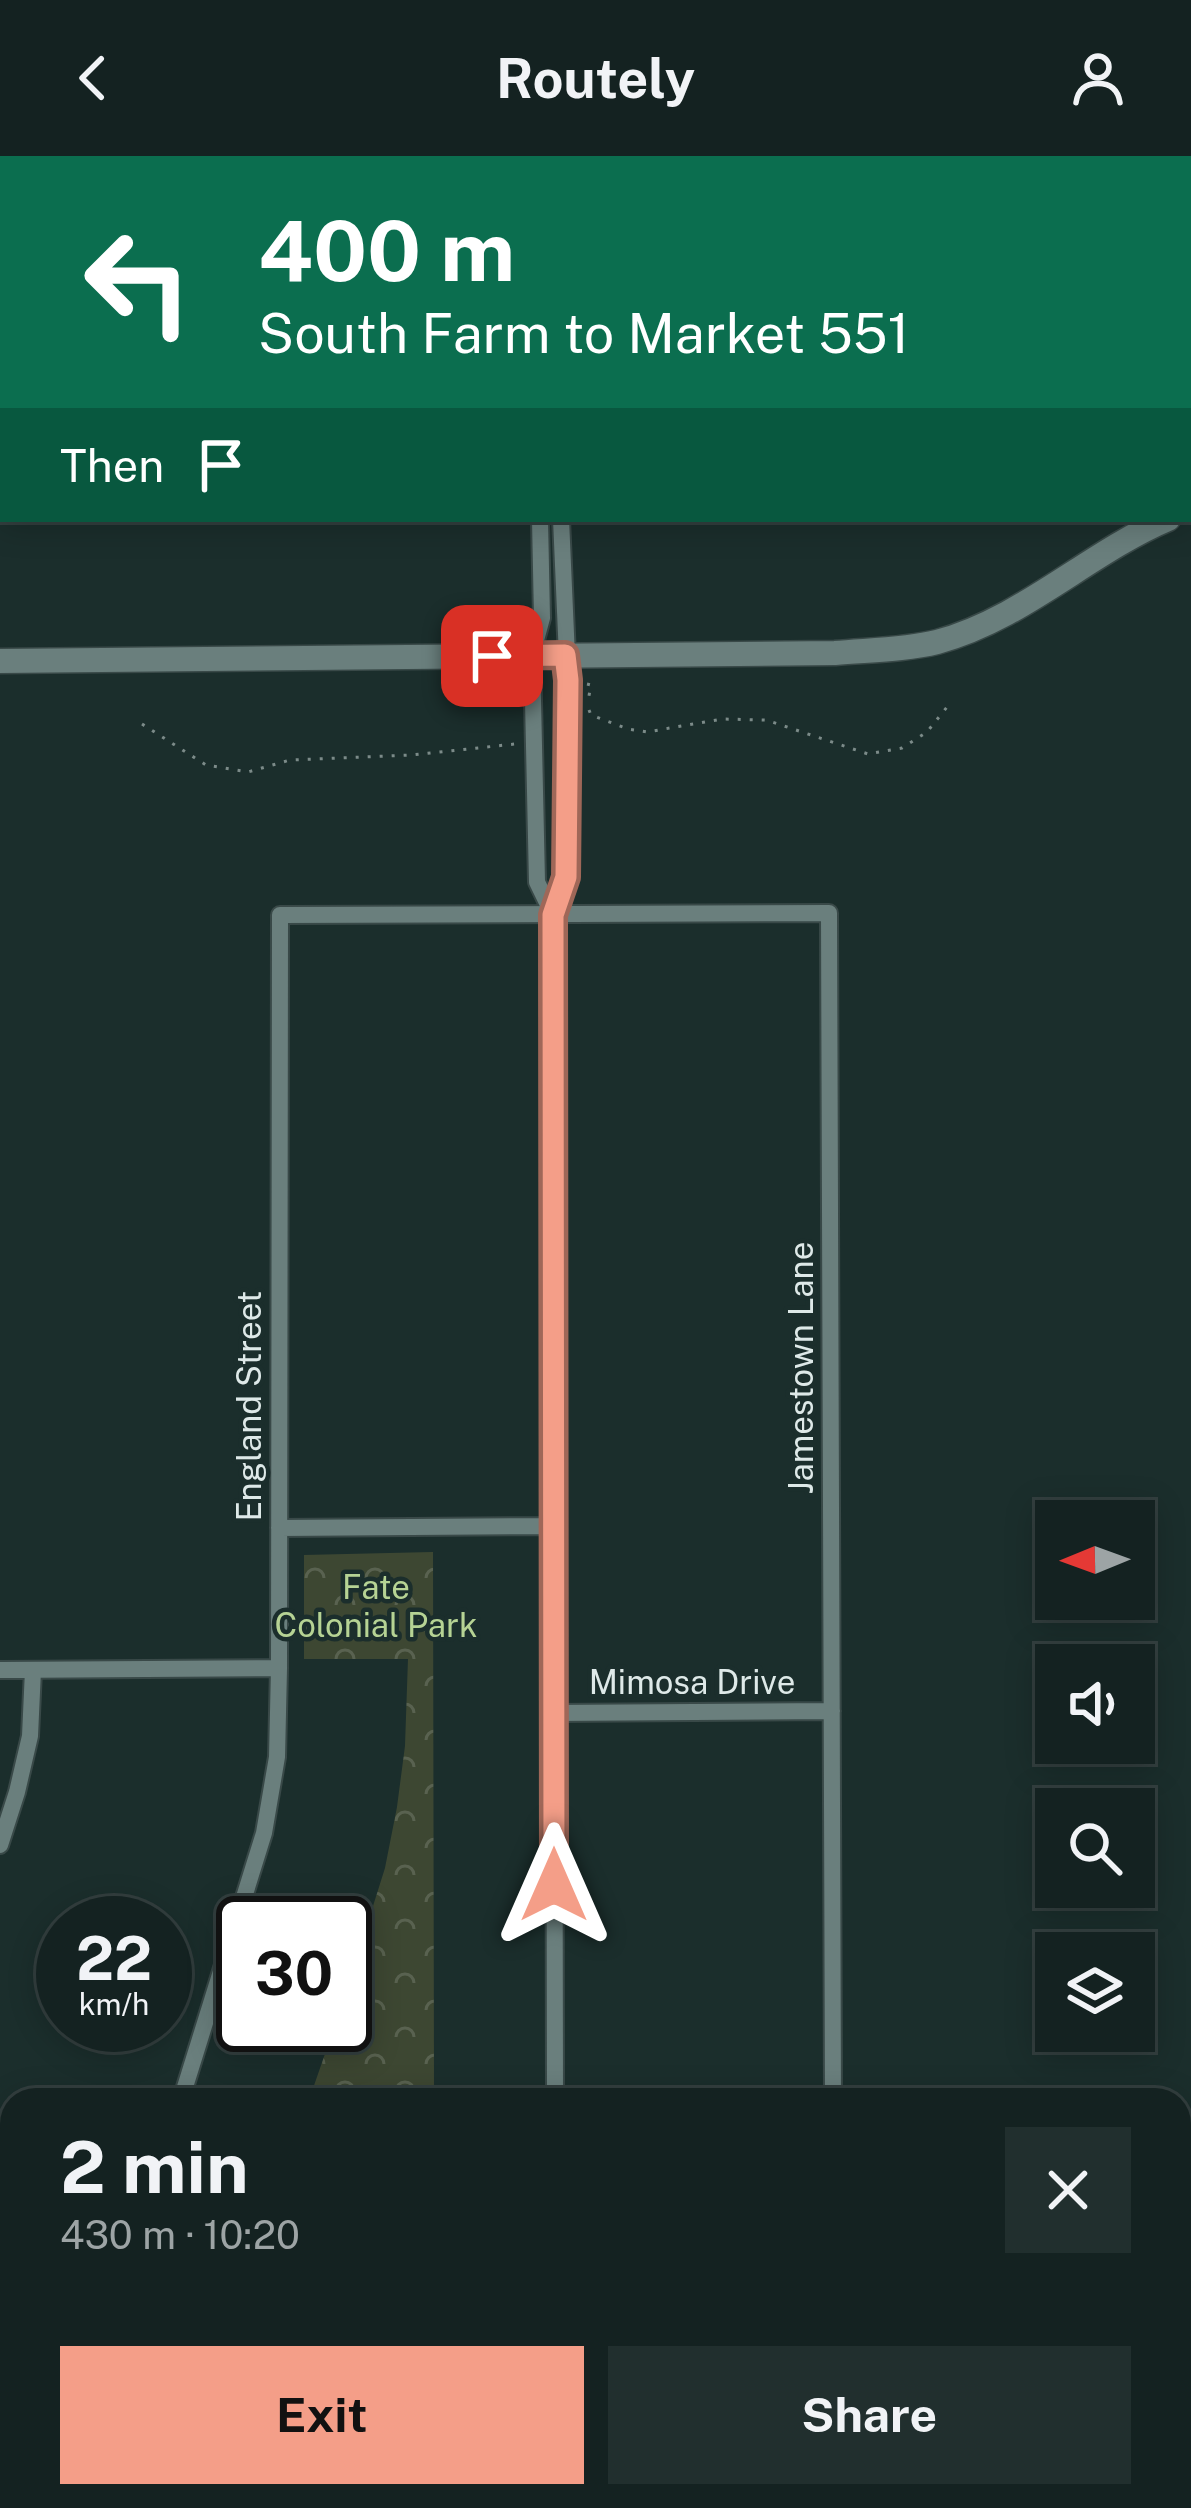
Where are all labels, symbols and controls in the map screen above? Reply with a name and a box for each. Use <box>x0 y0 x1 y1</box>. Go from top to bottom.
icon: back <box>60 45 126 111</box>
icon: person <box>1065 45 1131 111</box>
text: Routely <box>496 47 695 110</box>
text: 400 m <box>258 201 515 300</box>
icon: left <box>60 204 216 360</box>
text: South Farm to Market 551 <box>258 302 909 365</box>
icon: arrive <box>188 432 254 498</box>
text: Then <box>60 439 164 492</box>
pin <box>441 605 543 707</box>
icon: arrive <box>459 623 525 689</box>
street label: Jamestown Lane <box>782 1242 820 1494</box>
street label: England Street <box>230 1291 268 1521</box>
north arrow <box>1035 1500 1155 1620</box>
map controls <box>1035 1500 1155 2052</box>
park label: Fate Colonial Park <box>274 1568 478 1644</box>
button: sound <box>1035 1644 1155 1764</box>
street label: Mimosa Drive <box>589 1663 795 1701</box>
button: search <box>1035 1788 1155 1908</box>
position arrow <box>491 1822 617 1948</box>
speed limit sign: 30 <box>216 1896 372 2052</box>
text: 22 <box>76 1923 152 1994</box>
button: layers <box>1035 1932 1155 2052</box>
text: km/h <box>79 1986 149 2022</box>
text: 2 min <box>60 2125 249 2209</box>
button: close <box>1005 2127 1131 2253</box>
text: 430 m · 10:20 <box>60 2212 300 2258</box>
button: Exit <box>60 2346 584 2484</box>
button: Share <box>608 2346 1131 2484</box>

